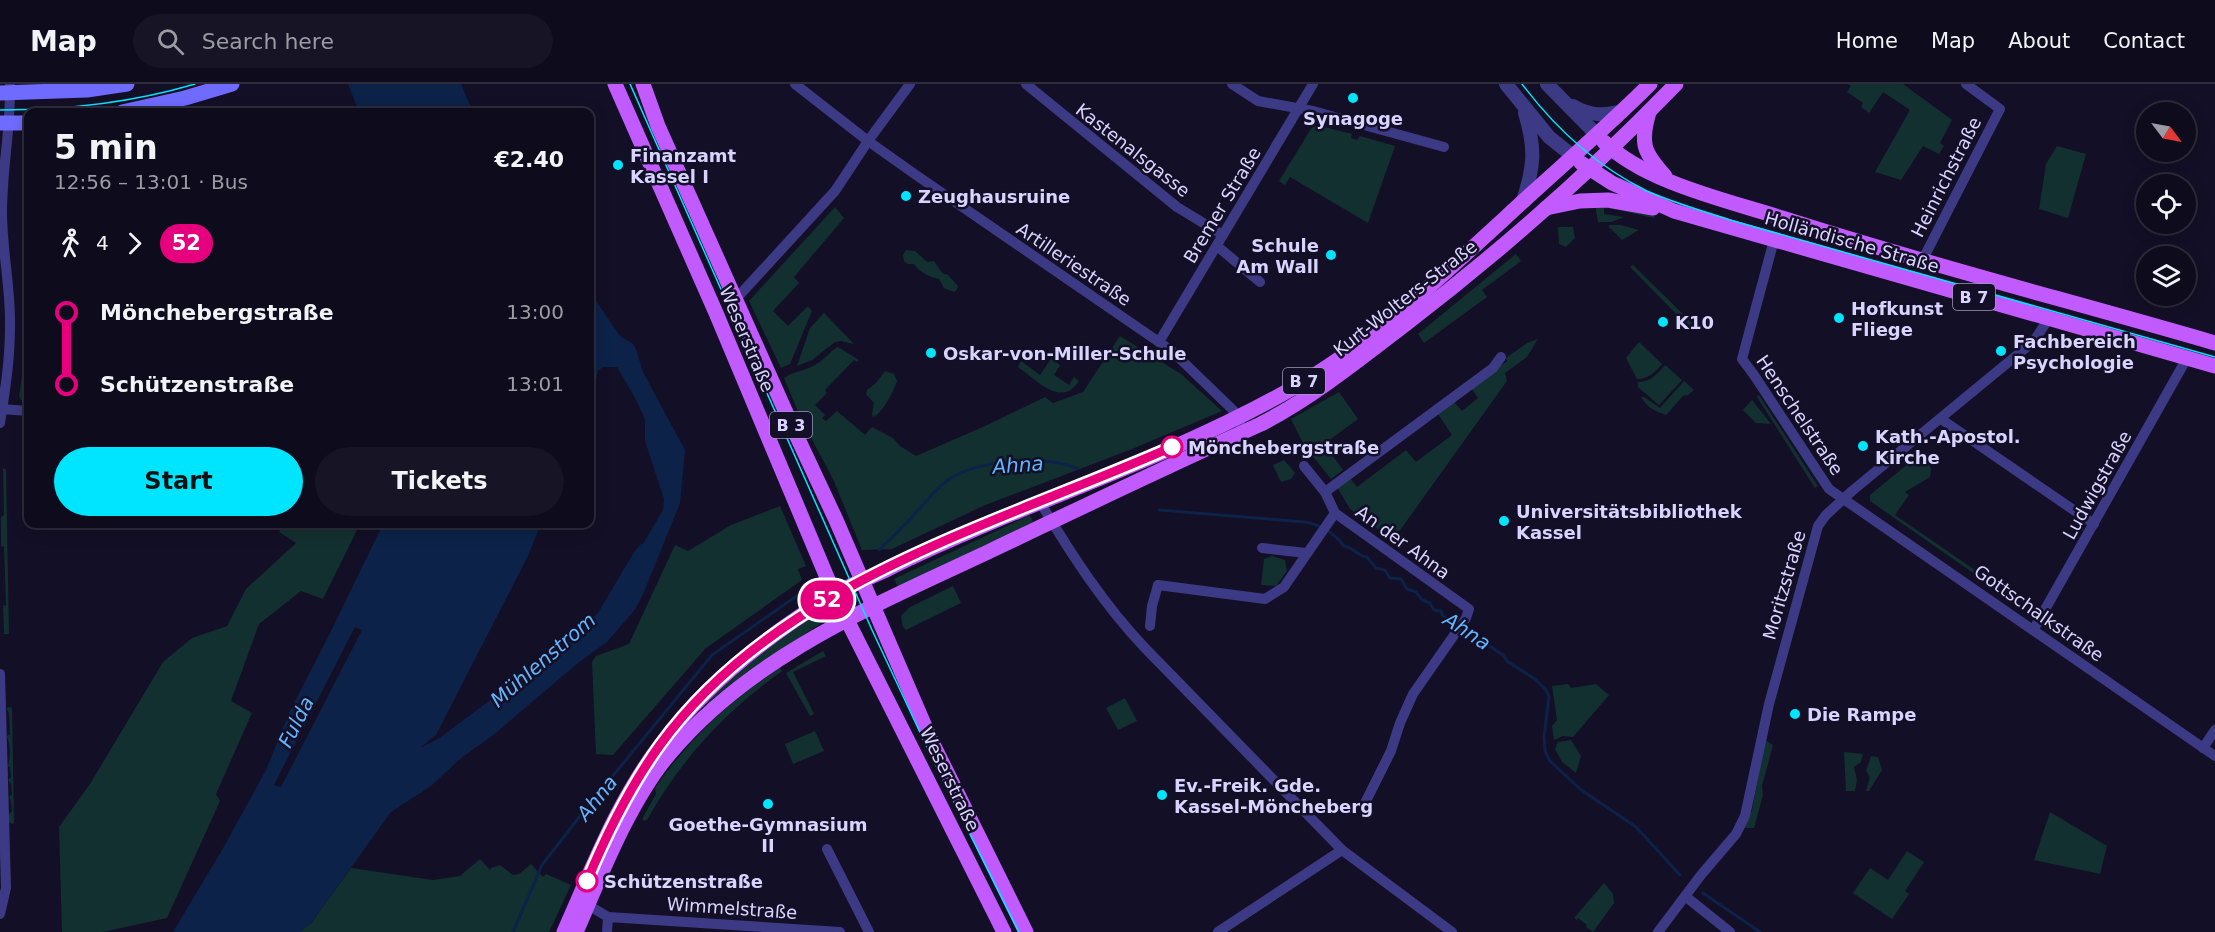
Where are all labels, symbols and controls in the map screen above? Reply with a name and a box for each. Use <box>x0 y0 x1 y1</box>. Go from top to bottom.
search box <box>133 14 553 68</box>
text: Map <box>30 25 97 58</box>
icon: search <box>154 25 187 58</box>
text: Search here <box>202 29 334 54</box>
text: Home <box>1836 29 1898 53</box>
text: Map <box>1931 29 1975 53</box>
text: About <box>2008 29 2070 53</box>
text: Contact <box>2103 29 2185 53</box>
marker: Synagoge <box>1346 91 1360 105</box>
street label: Kastenalsgasse <box>1072 99 1194 201</box>
north arrow <box>2136 102 2196 162</box>
map controls <box>2136 102 2196 306</box>
place label: Synagoge <box>1303 108 1403 129</box>
street label: Heinrichstraße <box>1907 113 1985 241</box>
text: 5 min <box>54 128 158 167</box>
street label: Bremer Straße <box>1179 143 1265 267</box>
place label: Finanzamt Kassel I <box>630 145 737 187</box>
text: €2.40 <box>494 147 564 172</box>
marker: Finanzamt Kassel I <box>611 158 625 172</box>
text: 12:56 – 13:01 · Bus <box>54 170 248 194</box>
button: locate <box>2136 174 2196 234</box>
place label: Zeughausruine <box>918 186 1070 207</box>
marker: Zeughausruine <box>899 189 913 203</box>
street label: Holländische Straße <box>1762 207 1942 277</box>
street label: Artilleriestraße <box>1013 218 1135 310</box>
icon: walk <box>54 227 87 260</box>
icon: forward <box>118 227 151 260</box>
text: 4 <box>96 231 109 255</box>
text: 52 <box>172 231 201 255</box>
place label: Schule Am Wall <box>1236 235 1319 277</box>
street label: Kurt-Wolters-Straße <box>1329 236 1481 360</box>
button: layers <box>2136 246 2196 306</box>
marker: Schule Am Wall <box>1324 248 1338 262</box>
street label: Weserstraße <box>715 283 779 395</box>
road number: B 7 <box>1953 284 1995 310</box>
place label: Hofkunst Fliege <box>1851 298 1944 340</box>
text: Mönchebergstraße <box>100 300 334 325</box>
text: 13:00 <box>506 300 564 324</box>
marker: Hofkunst Fliege <box>1832 311 1846 325</box>
place label: K10 <box>1675 312 1714 333</box>
marker: K10 <box>1656 315 1670 329</box>
place label: Fachbereich Psychologie <box>2013 331 2136 373</box>
place label: Oskar-von-Miller-Schule <box>943 343 1186 364</box>
marker: Fachbereich Psychologie <box>1994 344 2008 358</box>
marker: Oskar-von-Miller-Schule <box>924 346 938 360</box>
street label: Henschelstraße <box>1752 351 1848 479</box>
road number: B 7 <box>1283 368 1325 394</box>
text: Schützenstraße <box>100 372 294 397</box>
text: 13:01 <box>506 372 564 396</box>
road number: B 3 <box>770 412 812 438</box>
place label: Kath.-Apostol. Kirche <box>1875 426 2021 468</box>
street label: Ludwigstraße <box>2058 427 2136 543</box>
marker: Mönchebergstraße <box>1161 436 1183 458</box>
place label: Mönchebergstraße <box>1188 437 1379 458</box>
marker: Kath.-Apostol. Kirche <box>1856 439 1870 453</box>
button: Start <box>54 447 303 516</box>
button: Tickets <box>315 447 564 516</box>
water label: Ahna <box>990 451 1044 479</box>
street label: An der Ahna <box>1352 501 1454 583</box>
place label: Universitätsbibliothek Kassel <box>1516 501 1743 543</box>
marker: Universitätsbibliothek Kassel <box>1497 514 1511 528</box>
street label: Moritzstraße <box>1758 528 1810 642</box>
street label: Gottschalkstraße <box>1970 560 2108 666</box>
line badge: 52 <box>800 580 854 620</box>
text: 52 <box>812 588 842 612</box>
water label: Ahna <box>1437 606 1495 655</box>
water label: Mühlenstrom <box>486 608 600 712</box>
water label: Fulda <box>273 693 319 751</box>
place label: Die Rampe <box>1807 704 1916 725</box>
marker: Die Rampe <box>1788 707 1802 721</box>
street label: Weserstraße <box>916 724 984 834</box>
water label: Ahna <box>570 771 622 827</box>
place label: Ev.-Freik. Gde. Kassel-Möncheberg <box>1174 775 1373 817</box>
marker: Ev.-Freik. Gde. Kassel-Möncheberg <box>1155 788 1169 802</box>
marker: Goethe-Gymnasium II <box>761 797 775 811</box>
place label: Goethe-Gymnasium II <box>668 814 868 856</box>
marker: Schützenstraße <box>576 870 598 892</box>
place label: Schützenstraße <box>604 871 763 892</box>
street label: Wimmelstraße <box>666 893 798 923</box>

